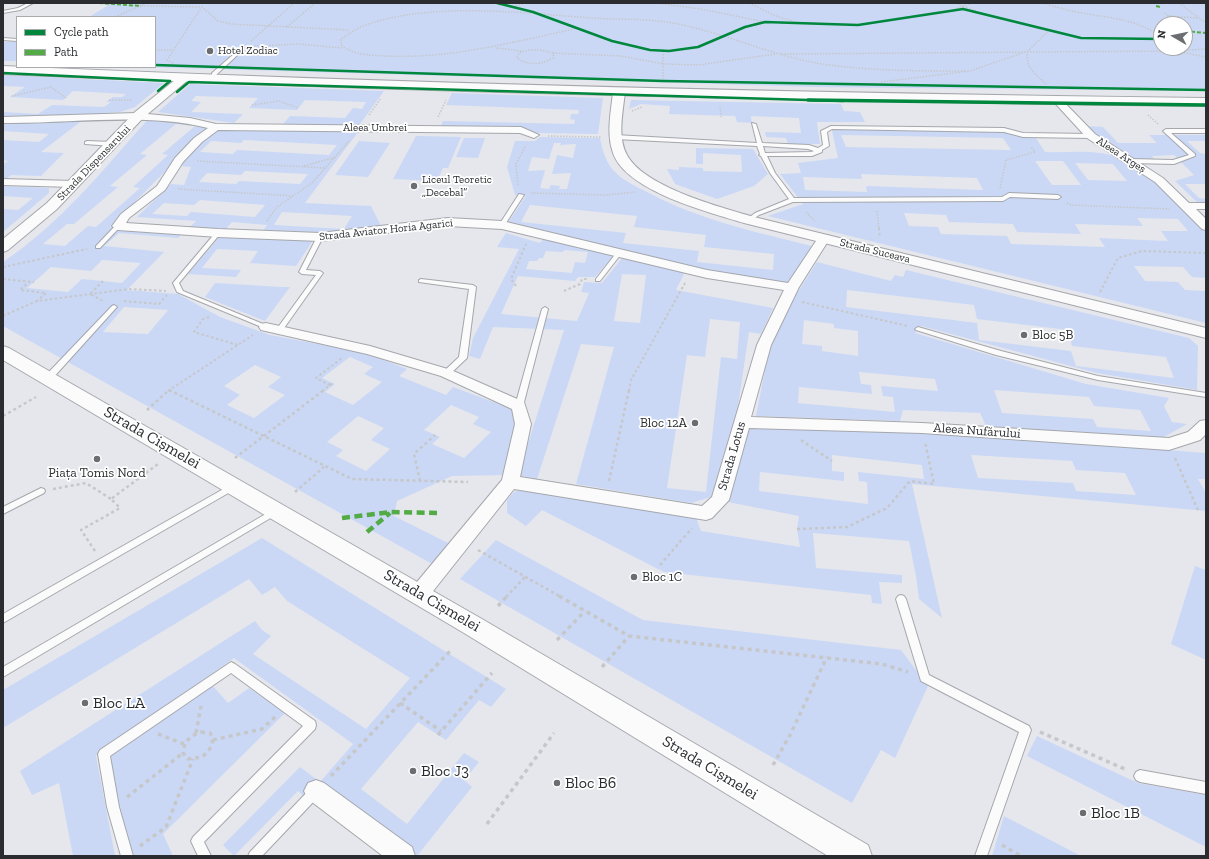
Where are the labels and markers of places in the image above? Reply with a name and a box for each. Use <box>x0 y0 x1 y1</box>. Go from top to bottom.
place label: Hotel Zodiac <box>218 44 278 58</box>
marker: Hotel Zodiac <box>205 46 215 56</box>
place label: Liceul Teoretic „Decebal” <box>422 173 492 199</box>
marker: Liceul Teoretic „Decebal” <box>409 181 419 191</box>
place label: Bloc 5B <box>1032 327 1073 343</box>
marker: Bloc 5B <box>1019 330 1029 340</box>
place label: Bloc 12A <box>640 415 687 431</box>
marker: Bloc 12A <box>690 418 700 428</box>
marker: Piața Tomis Nord <box>92 454 102 464</box>
place label: Piața Tomis Nord <box>48 465 146 481</box>
place label: Bloc 1C <box>642 569 682 585</box>
marker: Bloc 1C <box>629 572 639 582</box>
place label: Bloc LA <box>93 693 145 713</box>
marker: Bloc LA <box>80 698 90 708</box>
place label: Bloc J3 <box>421 761 469 781</box>
marker: Bloc J3 <box>408 766 418 776</box>
place label: Bloc B6 <box>565 773 616 793</box>
marker: Bloc B6 <box>552 778 562 788</box>
place label: Bloc 1B <box>1091 803 1140 823</box>
marker: Bloc 1B <box>1078 808 1088 818</box>

